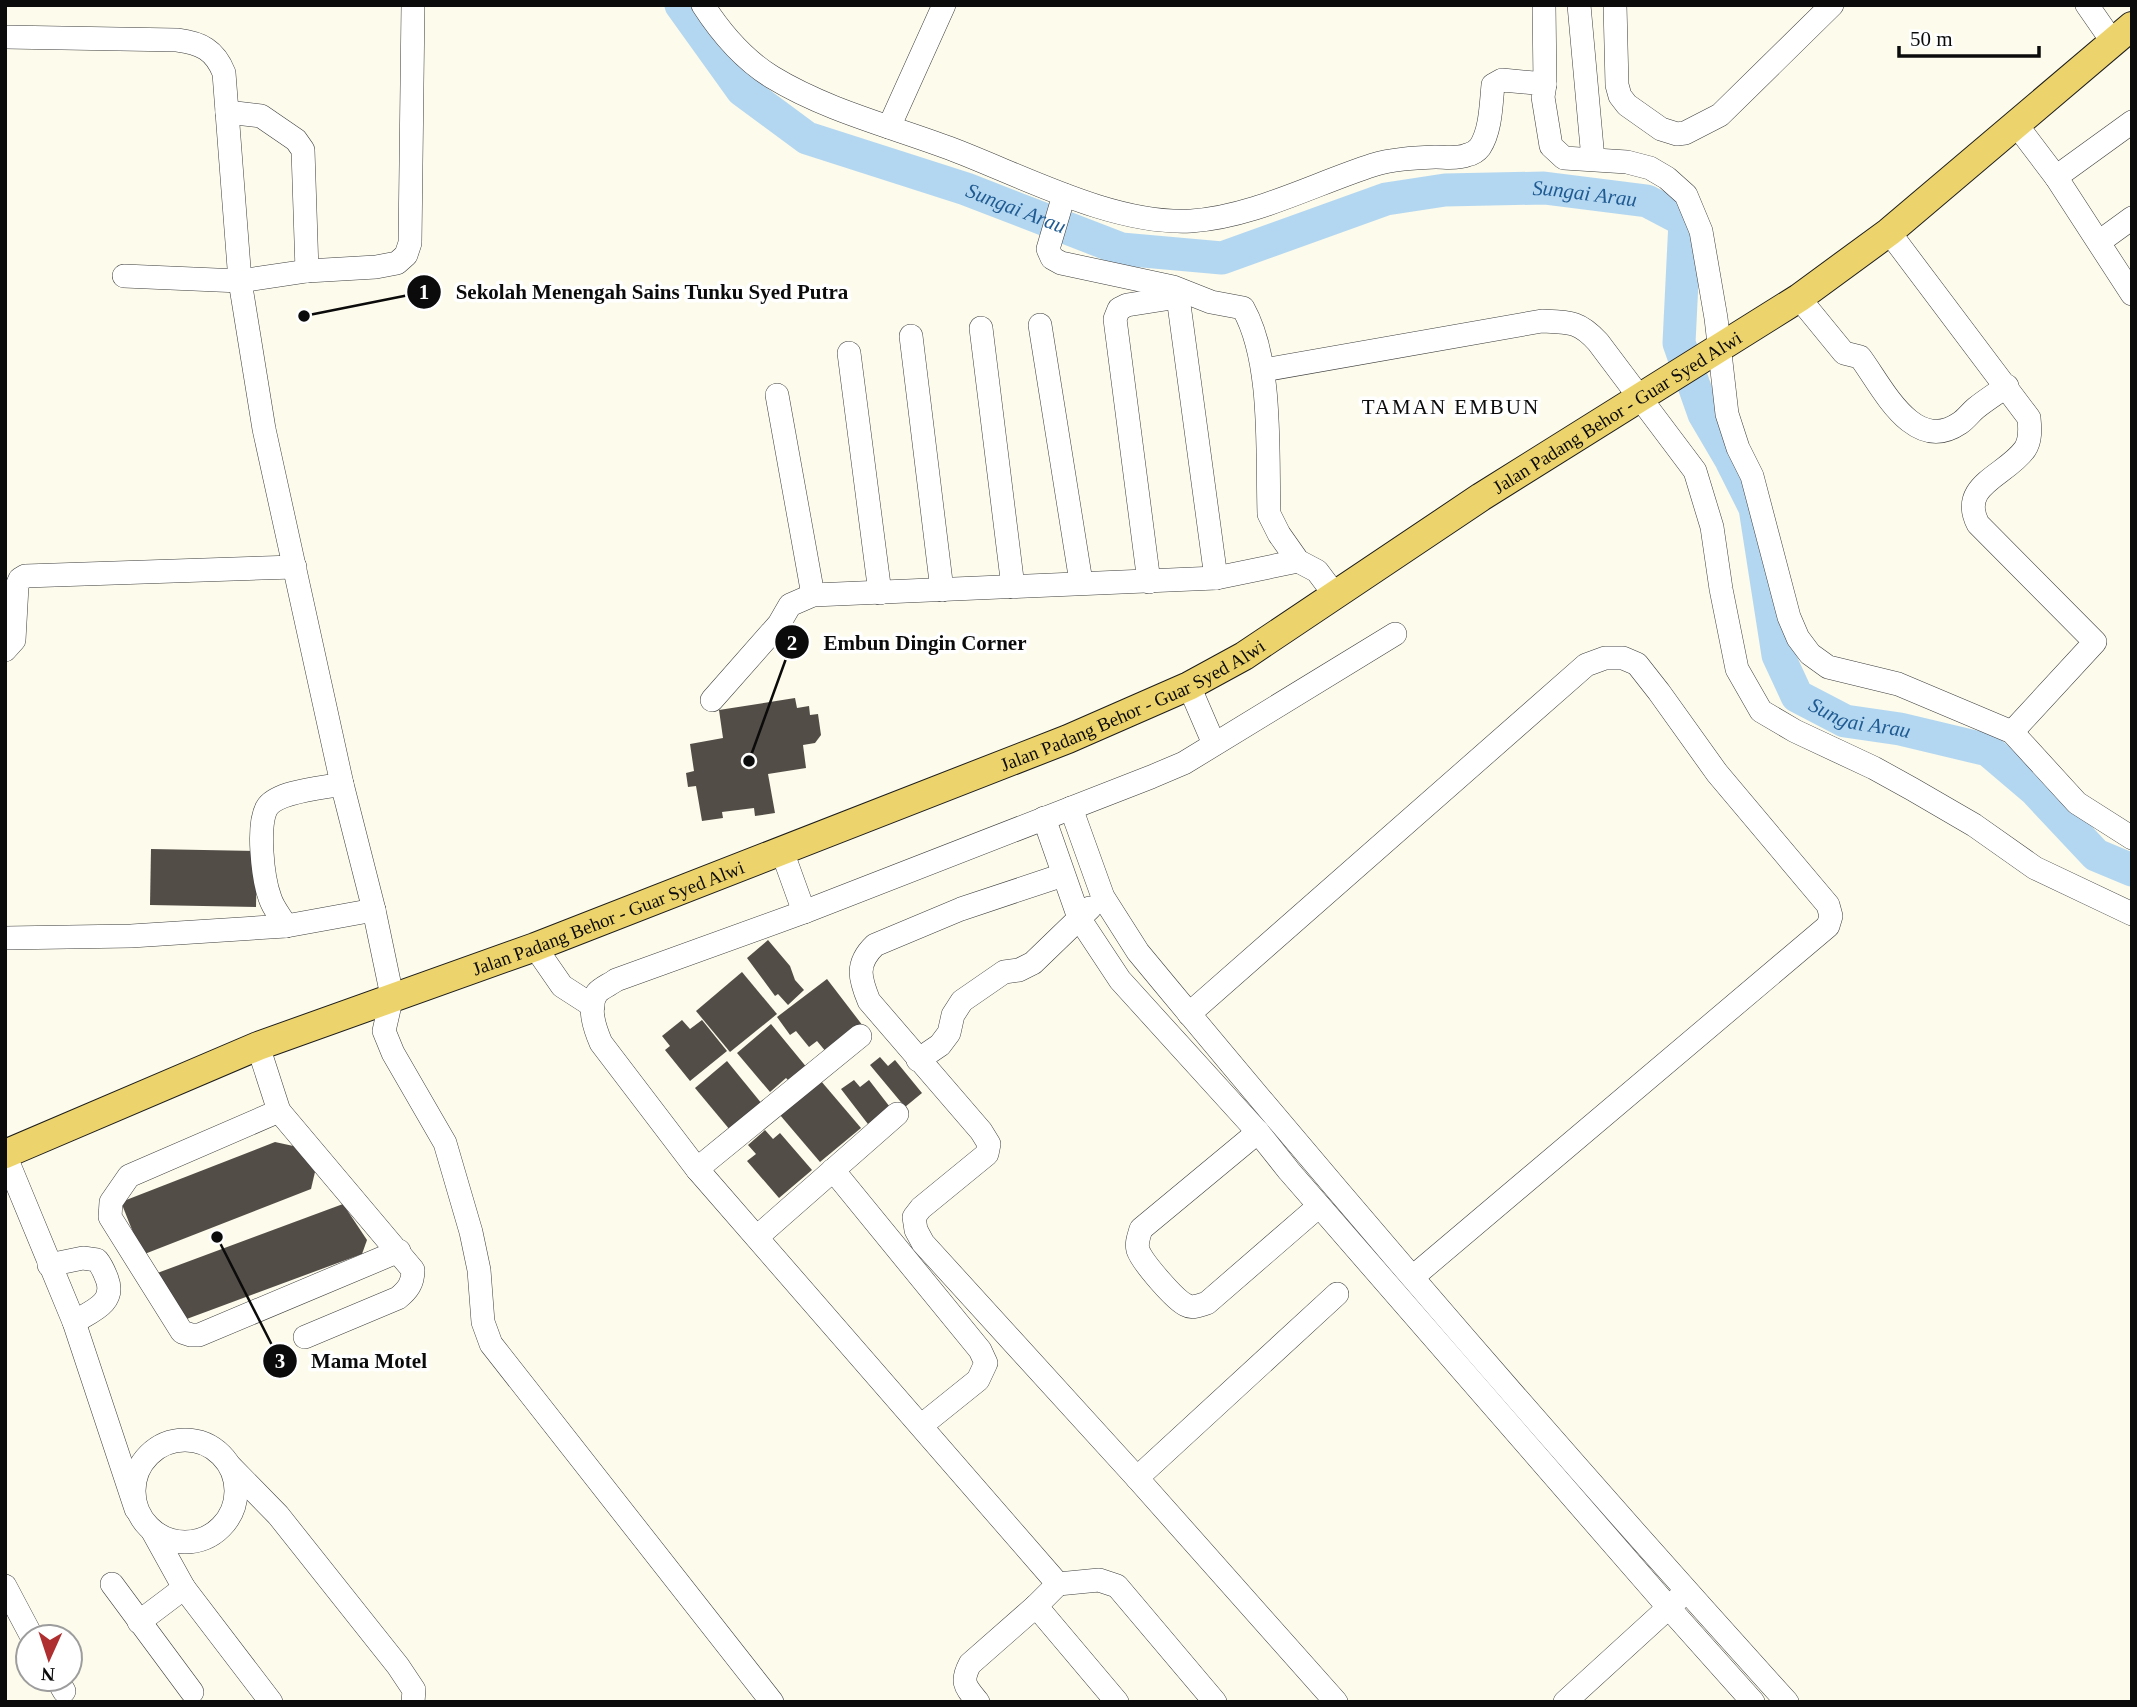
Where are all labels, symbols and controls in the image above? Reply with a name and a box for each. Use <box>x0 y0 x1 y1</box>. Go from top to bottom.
scale bar <box>1899 14 2039 58</box>
text: 50 m <box>1910 27 1953 51</box>
water label: Sungai Arau <box>1532 176 1638 212</box>
water label: Sungai Arau <box>963 178 1069 239</box>
callout: Sekolah Menengah Sains Tunku Syed Putra <box>407 271 863 313</box>
text: 1 <box>419 280 429 304</box>
text: Sekolah Menengah Sains Tunku Syed Putra <box>456 280 849 304</box>
street label: Jalan Padang Behor - Guar Syed Alwi <box>1489 326 1745 498</box>
district label: TAMAN EMBUN <box>1362 395 1540 419</box>
callout: Embun Dingin Corner <box>774 621 1040 663</box>
text: 2 <box>787 631 797 655</box>
text: Embun Dingin Corner <box>823 631 1027 655</box>
street label: Jalan Padang Behor - Guar Syed Alwi <box>997 635 1269 775</box>
water label: Sungai Arau <box>1805 692 1913 743</box>
street label: Jalan Padang Behor - Guar Syed Alwi <box>469 856 747 979</box>
callout: Mama Motel <box>262 1340 442 1382</box>
text: 3 <box>275 1349 285 1373</box>
text: Mama Motel <box>311 1349 427 1373</box>
north arrow <box>14 1623 84 1693</box>
text: N <box>40 1664 56 1685</box>

